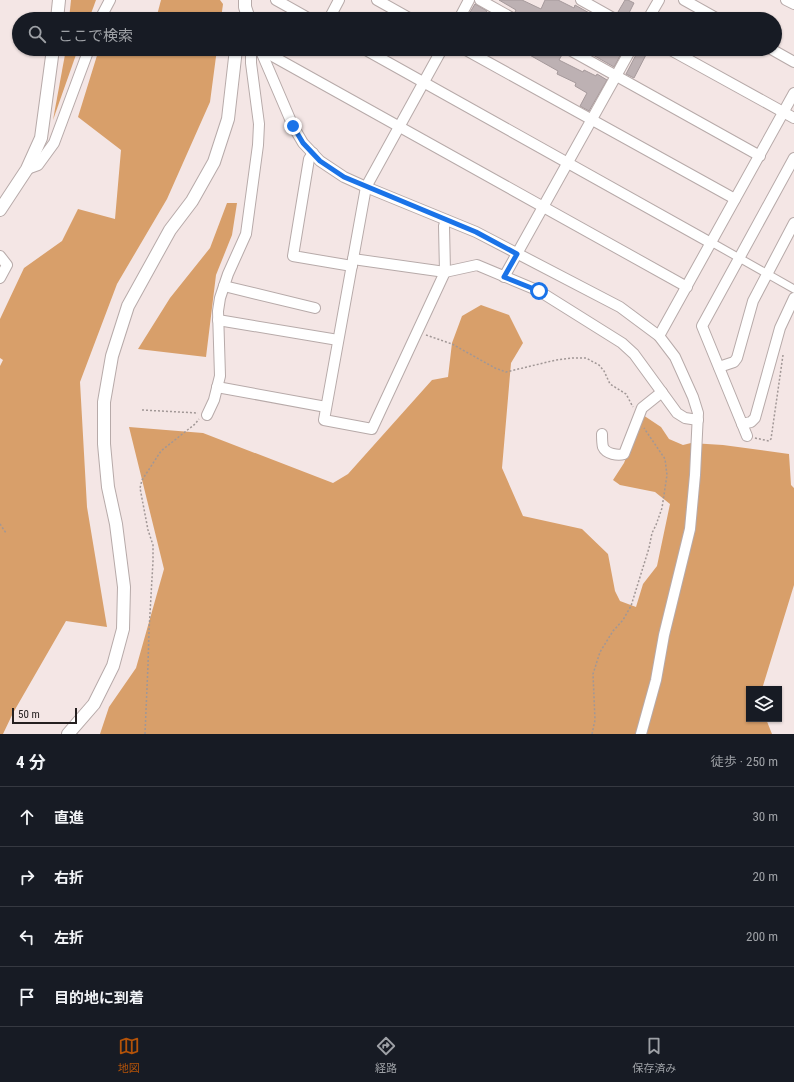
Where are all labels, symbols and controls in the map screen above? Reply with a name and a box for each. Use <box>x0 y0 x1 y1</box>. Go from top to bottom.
search box <box>12 12 782 56</box>
icon: search <box>26 23 48 45</box>
text: ここで検索 <box>58 27 133 45</box>
route end <box>284 117 302 135</box>
route start <box>530 282 548 300</box>
map controls <box>746 686 782 722</box>
button: layers <box>746 686 782 722</box>
scale bar <box>12 706 77 725</box>
text: 50 m <box>18 708 40 721</box>
text: 4 分 <box>16 752 46 772</box>
text: 徒歩 · 250 m <box>711 754 778 769</box>
icon: ahead <box>16 806 38 828</box>
text: 直進 <box>54 809 84 827</box>
text: 30 m <box>752 809 778 824</box>
icon: right <box>16 866 38 888</box>
text: 右折 <box>54 869 84 887</box>
text: 20 m <box>752 869 778 884</box>
icon: left <box>16 926 38 948</box>
text: 左折 <box>54 929 84 947</box>
text: 200 m <box>746 929 778 944</box>
icon: arrive <box>16 986 38 1008</box>
text: 目的地に到着 <box>54 989 144 1007</box>
tab: 地図 <box>118 1035 140 1075</box>
tab: 経路 <box>375 1035 397 1075</box>
tab: 保存済み <box>632 1035 676 1075</box>

